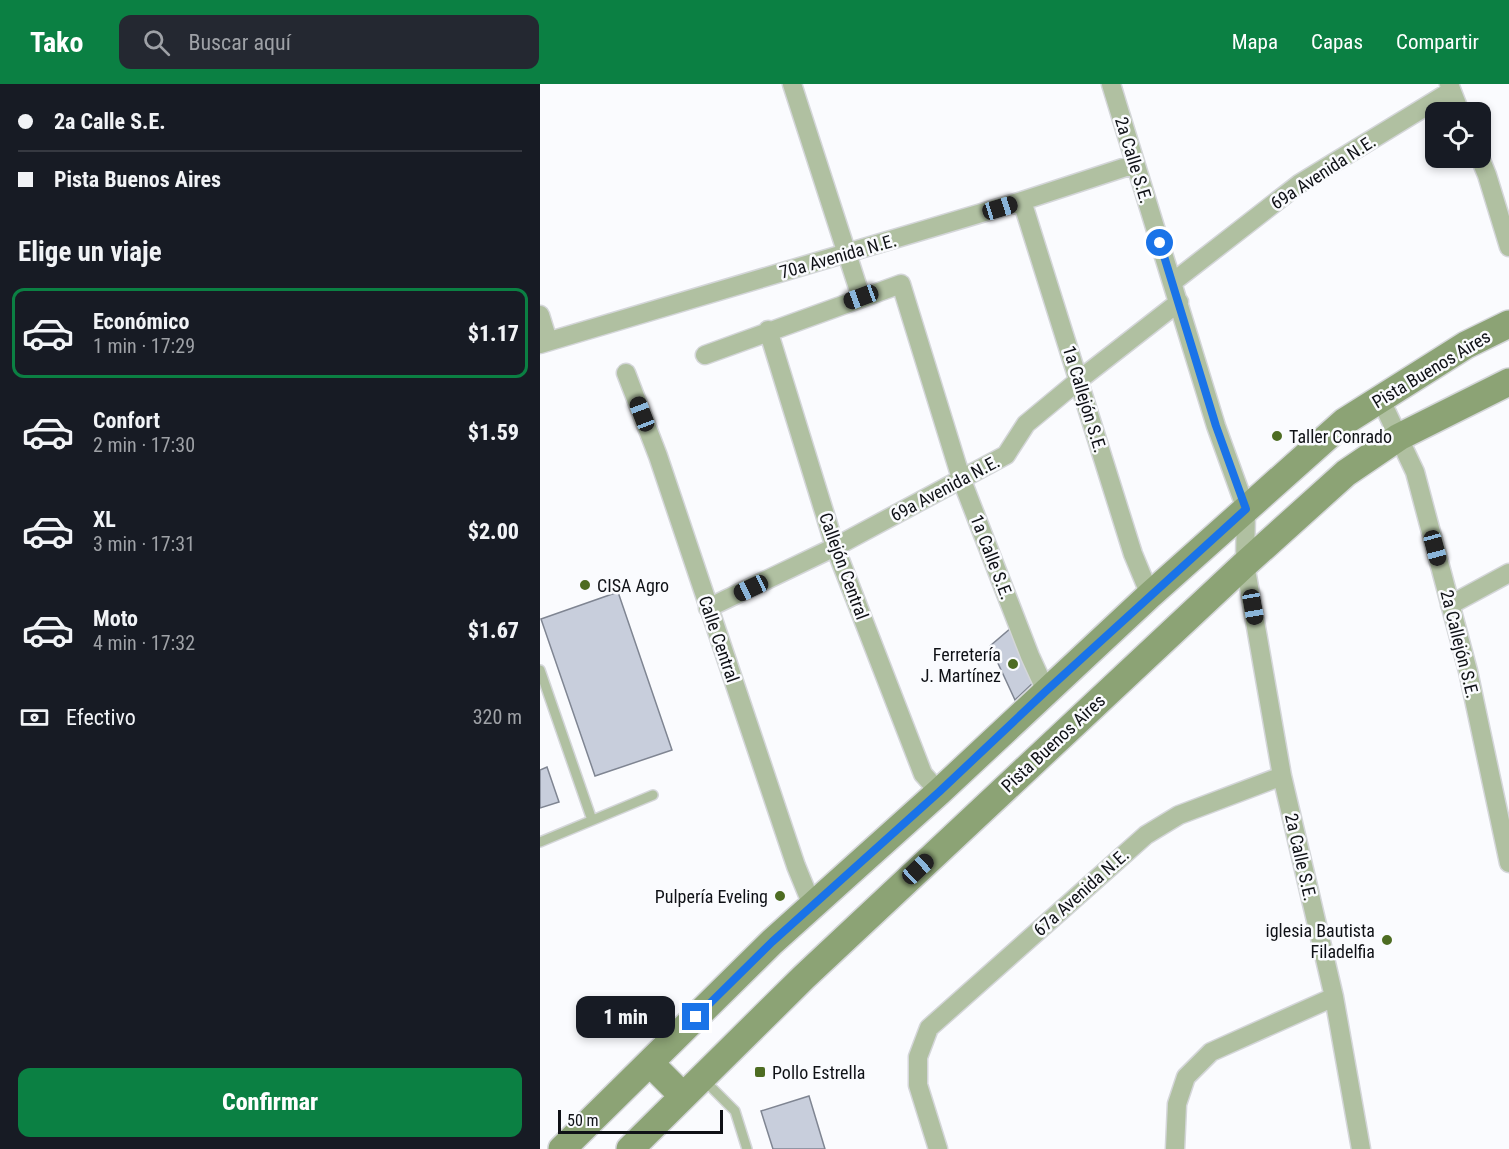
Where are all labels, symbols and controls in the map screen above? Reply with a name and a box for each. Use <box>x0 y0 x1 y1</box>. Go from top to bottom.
search box <box>119 15 539 69</box>
text: Tako <box>30 26 83 59</box>
icon: search <box>140 26 173 59</box>
text: Buscar aquí <box>188 30 291 55</box>
text: Mapa <box>1232 30 1278 54</box>
text: Capas <box>1311 30 1363 54</box>
text: Compartir <box>1396 30 1479 54</box>
map controls <box>1425 102 1491 168</box>
button: locate <box>1425 102 1491 168</box>
text: 2a Calle S.E. <box>54 109 166 134</box>
street label: 2a Calle S.E. <box>1111 114 1157 206</box>
street label: 69a Avenida N.E. <box>1267 130 1379 214</box>
text: Pista Buenos Aires <box>54 167 221 192</box>
car <box>980 194 1020 222</box>
street label: 70a Avenida N.E. <box>777 229 899 283</box>
route start <box>1146 229 1173 256</box>
text: Elige un viaje <box>18 236 162 268</box>
car <box>841 282 881 312</box>
icon: car <box>21 306 75 360</box>
text: Económico <box>93 309 189 334</box>
text: $1.17 <box>468 321 519 346</box>
street label: Pista Buenos Aires <box>1368 326 1494 412</box>
text: 1 min · 17:29 <box>93 334 195 358</box>
street label: 1a Callejón S.E. <box>1059 343 1111 455</box>
car <box>627 394 657 434</box>
icon: car <box>21 405 75 459</box>
text: Confort <box>93 408 160 433</box>
text: $1.59 <box>468 420 519 445</box>
place label: Taller Conrado <box>1289 426 1392 447</box>
marker: Taller Conrado <box>1270 429 1284 443</box>
text: 2 min · 17:30 <box>93 433 195 457</box>
street label: 69a Avenida N.E. <box>887 450 1003 526</box>
icon: car <box>21 504 75 558</box>
text: XL <box>93 507 116 532</box>
street label: Callejón Central <box>815 510 873 622</box>
street label: 1a Calle S.E. <box>966 512 1018 602</box>
text: $2.00 <box>468 519 519 544</box>
car <box>1422 528 1448 568</box>
text: 3 min · 17:31 <box>93 532 195 556</box>
car <box>731 572 771 604</box>
place label: CISA Agro <box>597 575 669 596</box>
marker: CISA Agro <box>578 578 592 592</box>
car <box>1241 588 1265 626</box>
street label: 2a Callejón S.E. <box>1436 588 1484 700</box>
street label: Calle Central <box>694 593 744 685</box>
icon: car <box>21 603 75 657</box>
text: Moto <box>93 606 138 631</box>
text: $1.67 <box>468 618 519 643</box>
text: 4 min · 17:32 <box>93 631 195 655</box>
place label: Ferretería J. Martínez <box>921 644 1001 686</box>
marker: Ferretería J. Martínez <box>1006 657 1020 671</box>
street label: Pista Buenos Aires <box>997 690 1109 796</box>
icon: cash <box>18 701 51 734</box>
text: Efectivo <box>66 705 136 730</box>
text: 320 m <box>473 705 522 729</box>
street label: 2a Calle S.E. <box>1281 811 1321 903</box>
street label: 67a Avenida N.E. <box>1029 844 1133 940</box>
car <box>899 850 937 888</box>
place label: Pulpería Eveling <box>655 886 768 907</box>
marker: Pulpería Eveling <box>773 889 787 903</box>
place label: iglesia Bautista Filadelfia <box>1266 920 1375 962</box>
marker: iglesia Bautista Filadelfia <box>1380 933 1394 947</box>
callout: 1 min <box>576 996 675 1038</box>
route end <box>682 1003 709 1030</box>
text: 1 min <box>603 1005 648 1029</box>
place label: Pollo Estrella <box>772 1062 865 1083</box>
marker: Pollo Estrella <box>753 1065 767 1079</box>
button: Confirmar <box>18 1068 522 1137</box>
scale bar <box>558 1107 723 1134</box>
text: 50 m <box>567 1111 599 1130</box>

